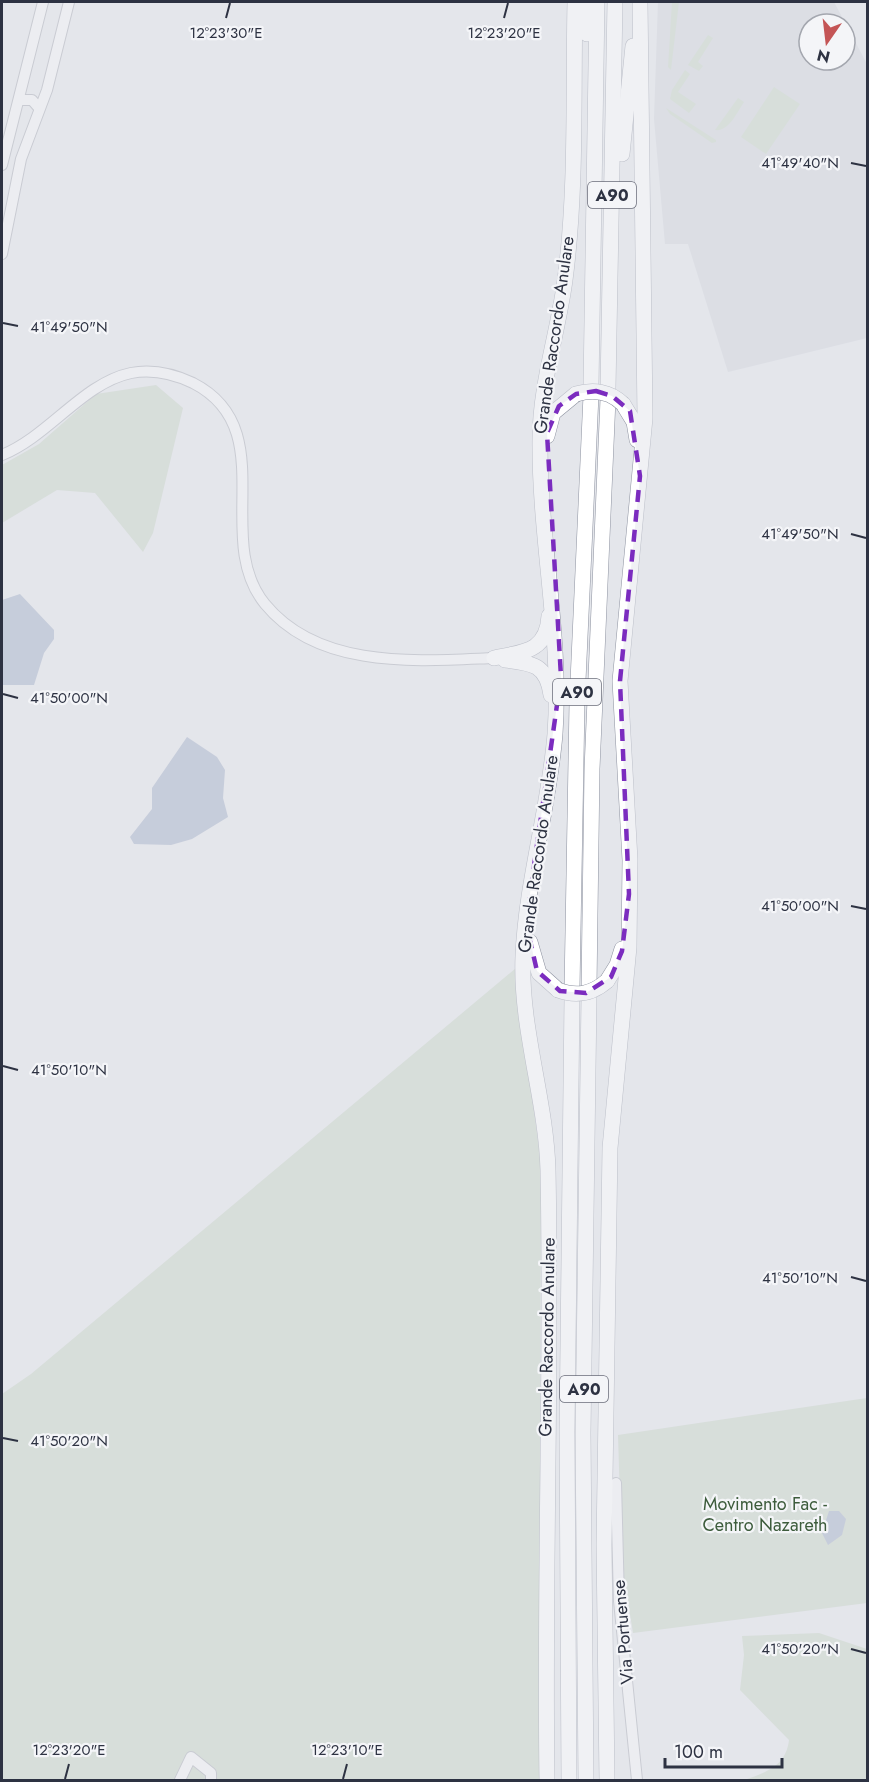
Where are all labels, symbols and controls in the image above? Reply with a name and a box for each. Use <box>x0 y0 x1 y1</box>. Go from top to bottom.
north arrow <box>797 12 857 72</box>
text: 12°23'30"E <box>190 22 262 44</box>
text: 12°23'20"E <box>467 22 541 44</box>
text: N <box>815 43 832 69</box>
text: 41°49'40"N <box>761 152 839 174</box>
road number: A90 <box>588 182 636 208</box>
street label: Grande Raccordo Anulare <box>527 234 581 436</box>
text: 41°49'50"N <box>30 316 108 338</box>
text: 41°49'50"N <box>761 523 839 545</box>
road number: A90 <box>553 679 601 705</box>
text: 41°50'00"N <box>30 687 108 709</box>
street label: Grande Raccordo Anulare <box>511 753 565 955</box>
text: 41°50'00"N <box>761 895 839 917</box>
text: 41°50'10"N <box>31 1059 107 1081</box>
street label: Grande Raccordo Anulare <box>532 1237 562 1437</box>
text: 41°50'10"N <box>762 1267 838 1289</box>
road number: A90 <box>560 1376 608 1402</box>
text: 41°50'20"N <box>30 1430 108 1452</box>
park label: Movimento Fac - Centro Nazareth <box>703 1491 828 1538</box>
street label: Via Portuense <box>605 1579 641 1685</box>
text: 41°50'20"N <box>761 1638 839 1660</box>
scale bar <box>665 1731 782 1769</box>
text: 12°23'20"E <box>32 1739 106 1761</box>
text: 12°23'10"E <box>311 1739 383 1761</box>
text: 100 m <box>674 1739 723 1765</box>

